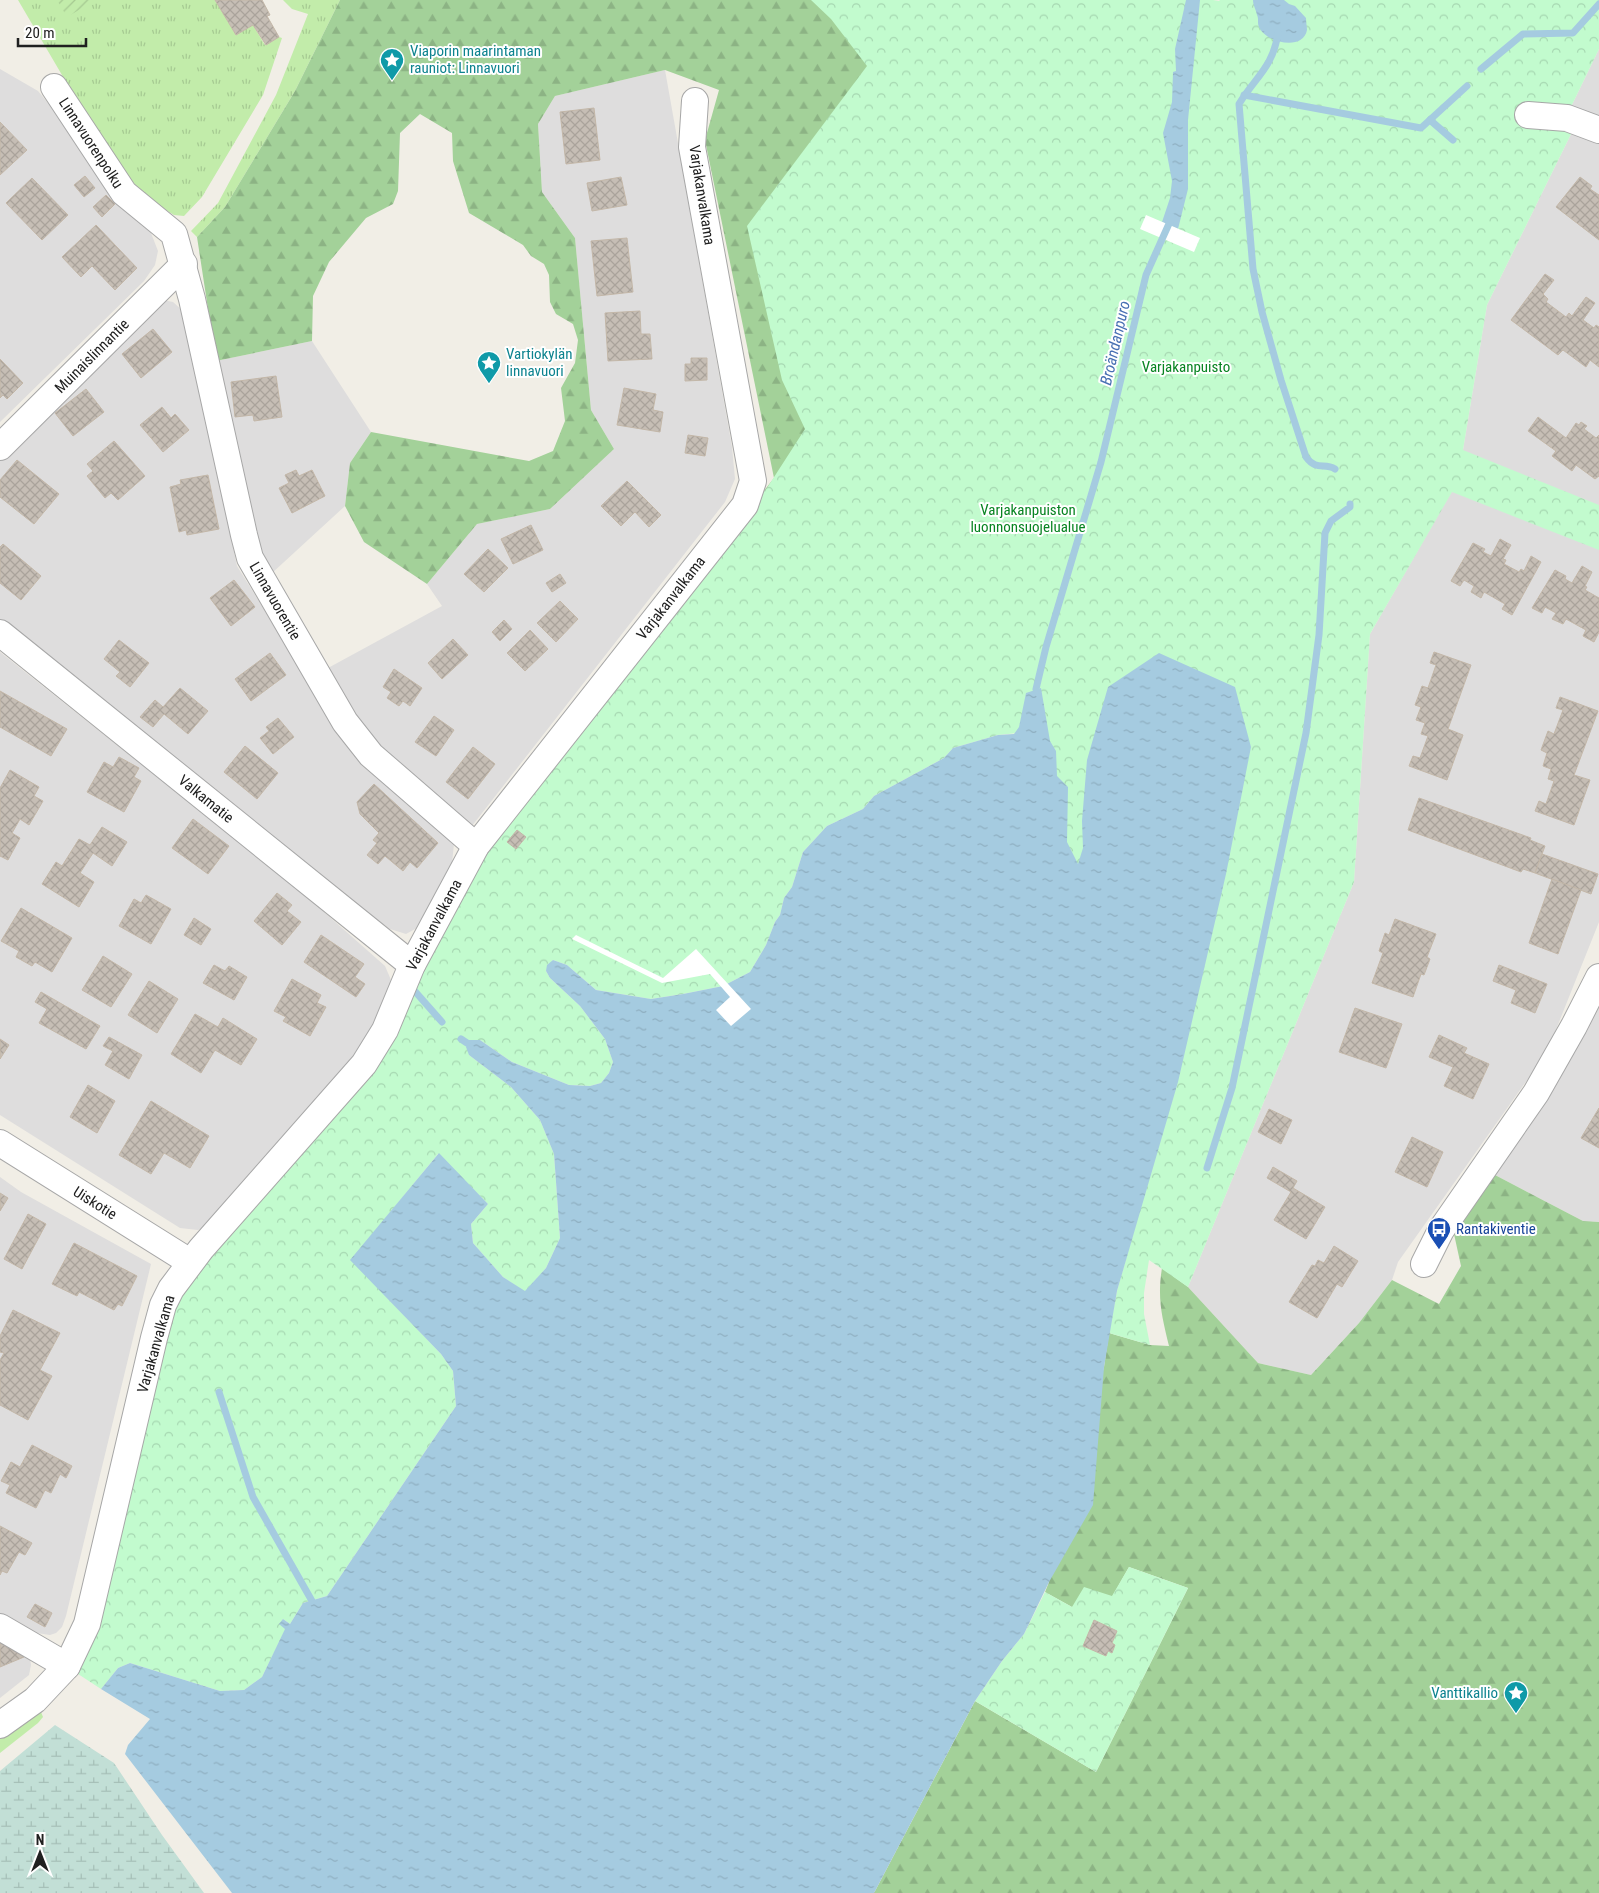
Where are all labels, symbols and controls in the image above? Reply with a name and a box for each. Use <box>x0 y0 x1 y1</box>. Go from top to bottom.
scale bar <box>18 15 85 47</box>
text: 20 m <box>25 24 55 42</box>
place label: Viaporin maarintaman rauniot: Linnavuori <box>410 42 541 77</box>
place icon: Viaporin maarintaman rauniot: Linnavuori <box>379 47 405 81</box>
street label: Linnavuorenpolku <box>55 94 127 192</box>
street label: Varjakanvalkama <box>685 144 719 246</box>
water label: Broändanpuro <box>1096 299 1134 387</box>
street label: Muinaislinnantie <box>51 315 133 397</box>
place label: Vartiokylän linnavuori <box>506 345 573 380</box>
place icon: Vartiokylän linnavuori <box>476 350 502 384</box>
park label: Varjakanpuisto <box>1142 358 1230 376</box>
park label: Varjakanpuiston luonnonsuojelualue <box>970 501 1086 536</box>
street label: Varjakanvalkama <box>633 553 709 643</box>
street label: Linnavuorentie <box>245 559 305 643</box>
street label: Valkamatie <box>175 771 237 827</box>
street label: Varjakanvalkama <box>402 876 466 974</box>
street label: Uiskotie <box>70 1183 120 1223</box>
bus stop icon: Rantakiventie <box>1426 1216 1452 1250</box>
place label: Rantakiventie <box>1456 1220 1536 1238</box>
street label: Varjakanvalkama <box>133 1293 179 1395</box>
place icon: Vanttikallio <box>1503 1680 1529 1714</box>
place label: Vanttikallio <box>1431 1684 1498 1702</box>
north arrow <box>15 1828 65 1878</box>
text: N <box>36 1832 44 1848</box>

